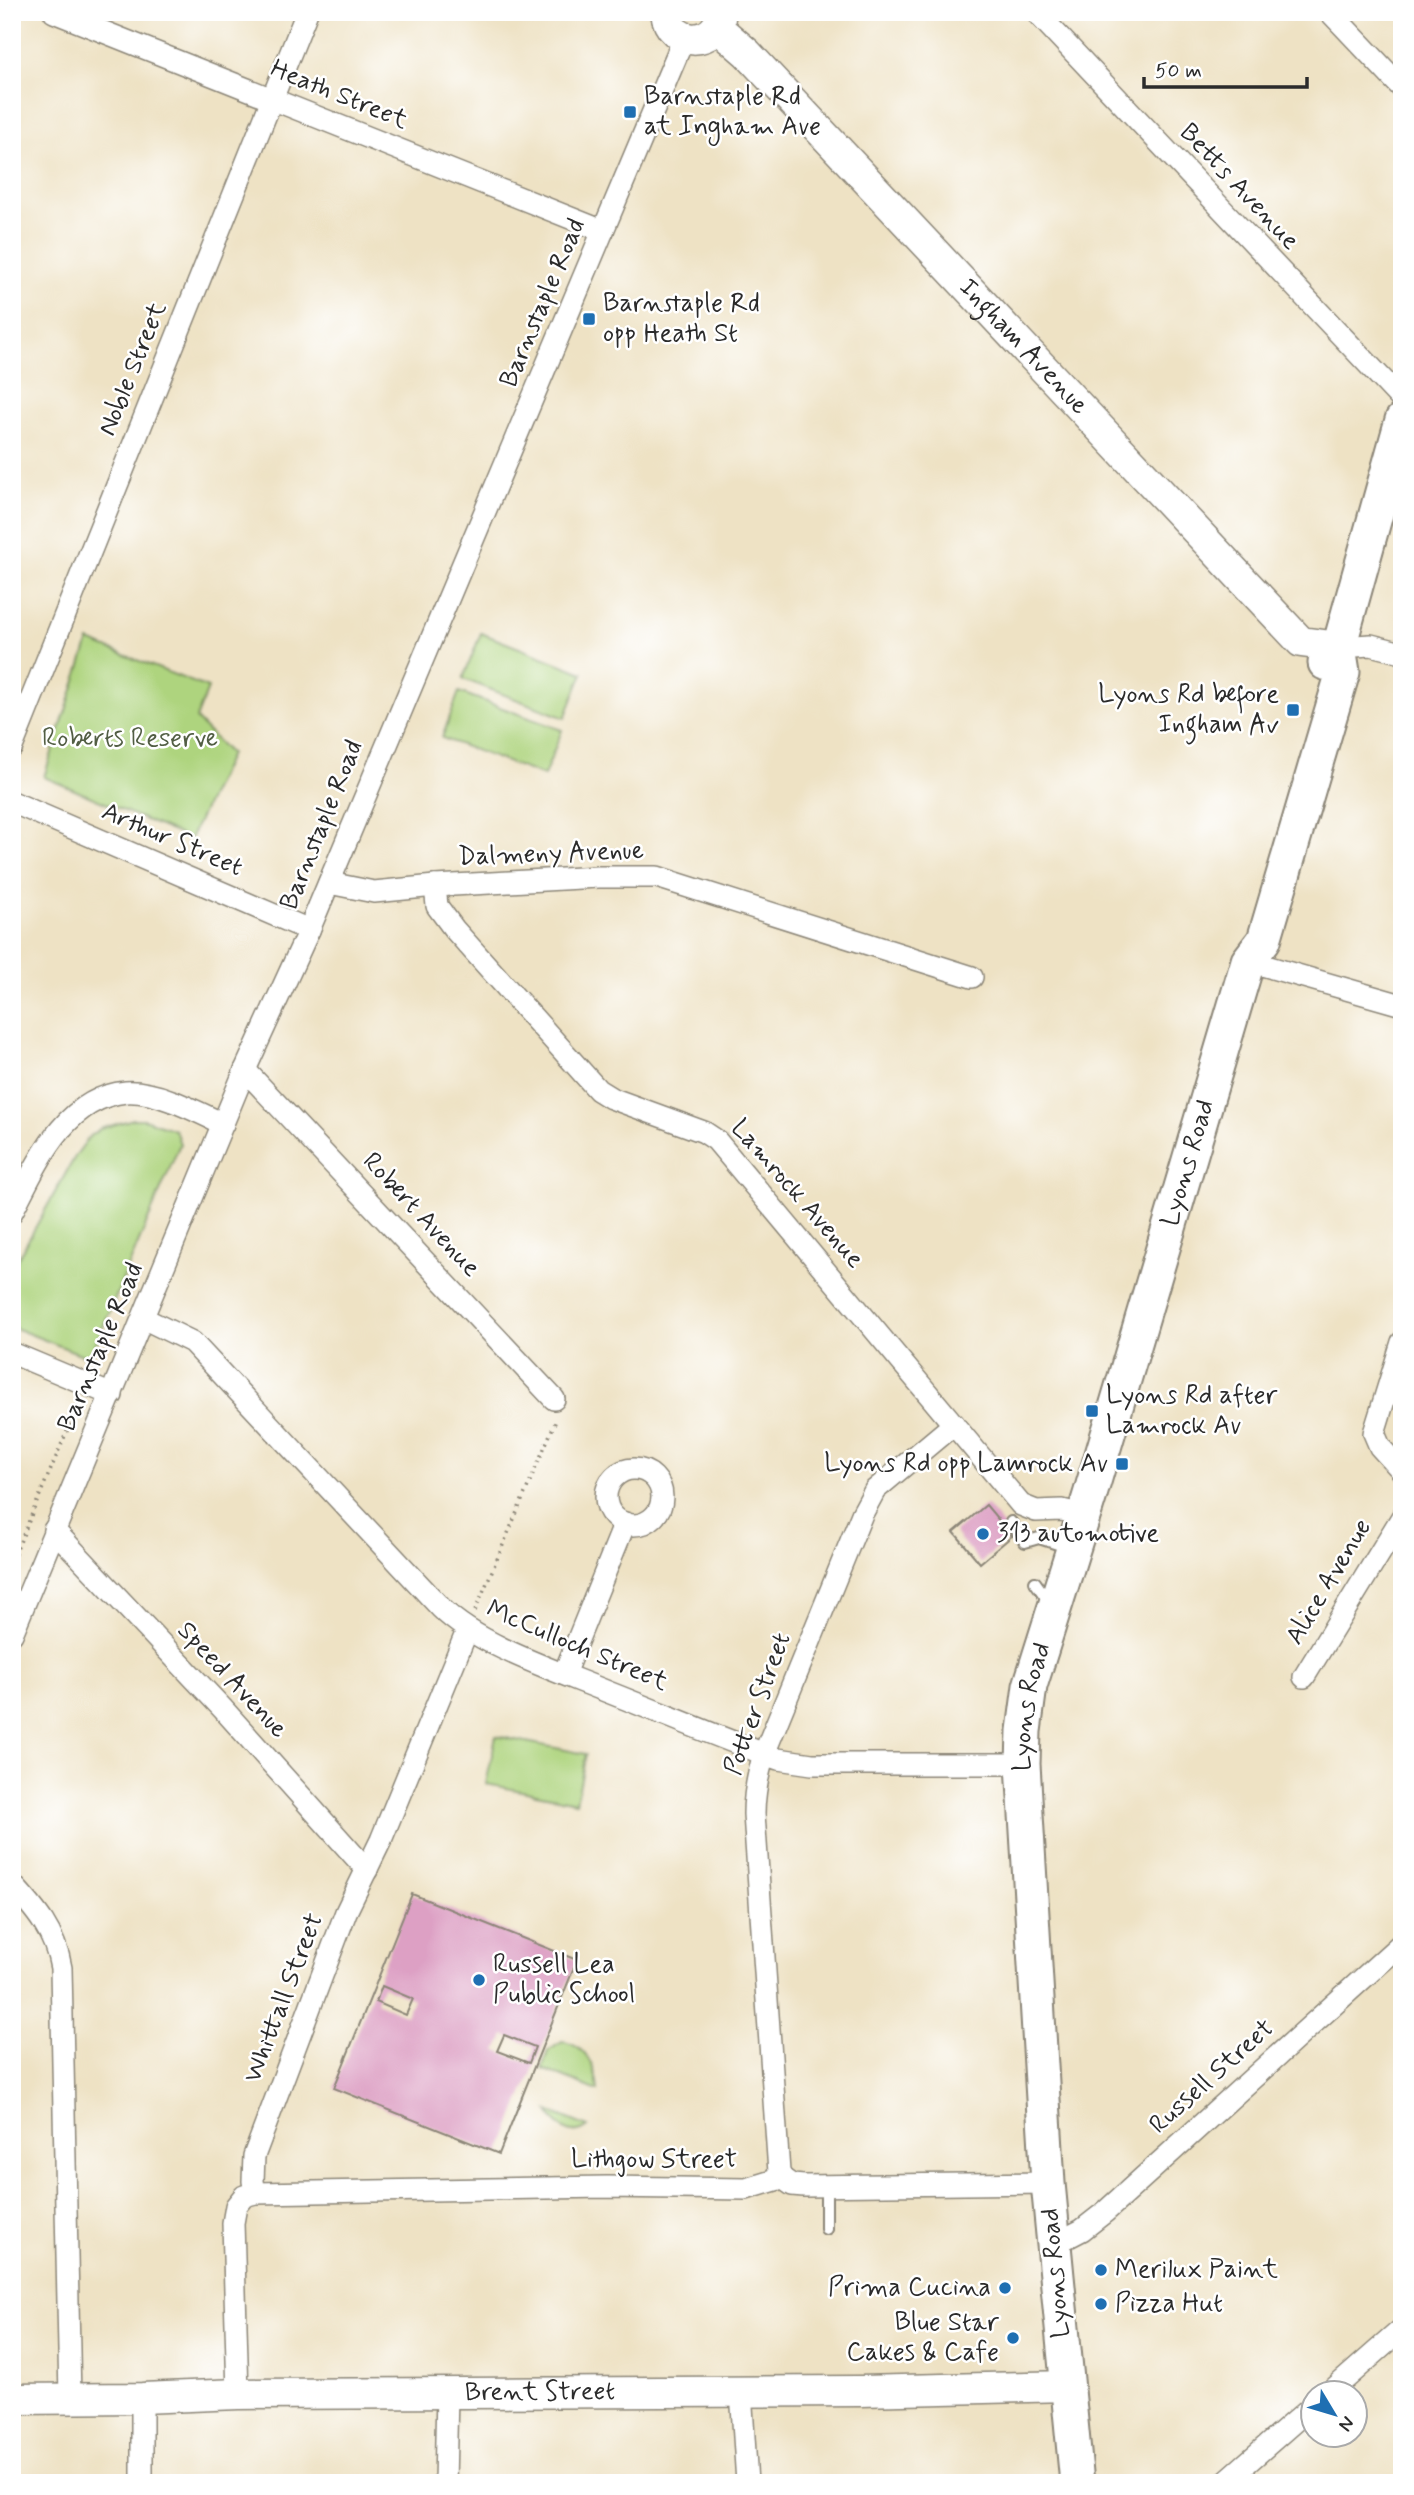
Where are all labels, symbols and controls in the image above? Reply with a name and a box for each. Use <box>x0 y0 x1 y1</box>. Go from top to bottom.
scale bar <box>1144 46 1307 90</box>
street label: Heath Street <box>265 52 413 138</box>
text: 50 m <box>1155 57 1202 85</box>
place label: Barnstaple Rd at Ingham Ave <box>644 80 821 146</box>
marker: Barnstaple Rd at Ingham Ave <box>622 104 638 120</box>
street label: Betts Avenue <box>1171 116 1307 258</box>
street label: Barnstaple Road <box>492 213 594 393</box>
street label: Ingham Avenue <box>951 271 1096 422</box>
place label: Barnstaple Rd opp Heath St <box>603 287 760 351</box>
street label: Noble Street <box>91 297 175 441</box>
marker: Barnstaple Rd opp Heath St <box>581 311 597 327</box>
place label: Lyons Rd before Ingham Av <box>1098 678 1279 745</box>
marker: Lyons Rd before Ingham Av <box>1285 702 1301 718</box>
park label: Roberts Reserve <box>42 722 218 756</box>
street label: Barnstaple Road <box>272 735 372 915</box>
street label: Arthur Street <box>96 795 248 885</box>
street label: Dalmeny Avenue <box>458 834 644 874</box>
street label: Lyons Road <box>1153 1096 1223 1230</box>
street label: Lamrock Avenue <box>723 1112 871 1276</box>
street label: Robert Avenue <box>354 1145 488 1285</box>
street label: Barnstaple Road <box>50 1257 152 1437</box>
place label: Lyons Rd after Lamrock Av <box>1106 1379 1278 1443</box>
marker: Lyons Rd after Lamrock Av <box>1084 1403 1100 1419</box>
place label: Lyons Rd opp Lamrock Av <box>824 1447 1108 1481</box>
marker: Lyons Rd opp Lamrock Av <box>1114 1456 1130 1472</box>
street label: Alice Avenue <box>1278 1513 1380 1651</box>
place label: 313 automotive <box>997 1517 1159 1551</box>
marker: 313 automotive <box>975 1526 991 1542</box>
street label: McCulloch Street <box>481 1592 673 1700</box>
street label: Speed Avenue <box>169 1614 295 1746</box>
street label: Potter Street <box>717 1628 799 1780</box>
street label: Lyons Road <box>1006 1638 1060 1772</box>
street label: Whittall Street <box>236 1908 332 2088</box>
place label: Russell Lea Public School <box>493 1948 635 2012</box>
marker: Russell Lea Public School <box>471 1972 487 1988</box>
street label: Russell Street <box>1142 2012 1282 2142</box>
street label: Lithgow Street <box>571 2143 737 2177</box>
street label: Lyons Road <box>1033 2207 1079 2339</box>
place label: Merilux Paint <box>1115 2253 1278 2287</box>
marker: Merilux Paint <box>1093 2262 1109 2278</box>
place label: Prima Cucina <box>828 2271 991 2305</box>
marker: Prima Cucina <box>997 2280 1013 2296</box>
place label: Pizza Hut <box>1115 2287 1223 2321</box>
marker: Pizza Hut <box>1093 2296 1109 2312</box>
place label: Blue Star Cakes & Cafe <box>847 2306 1000 2370</box>
marker: Blue Star Cakes & Cafe <box>1005 2330 1021 2346</box>
street label: Brent Street <box>465 2375 615 2410</box>
north arrow <box>1298 2380 1368 2450</box>
text: N <box>1332 2411 1360 2436</box>

